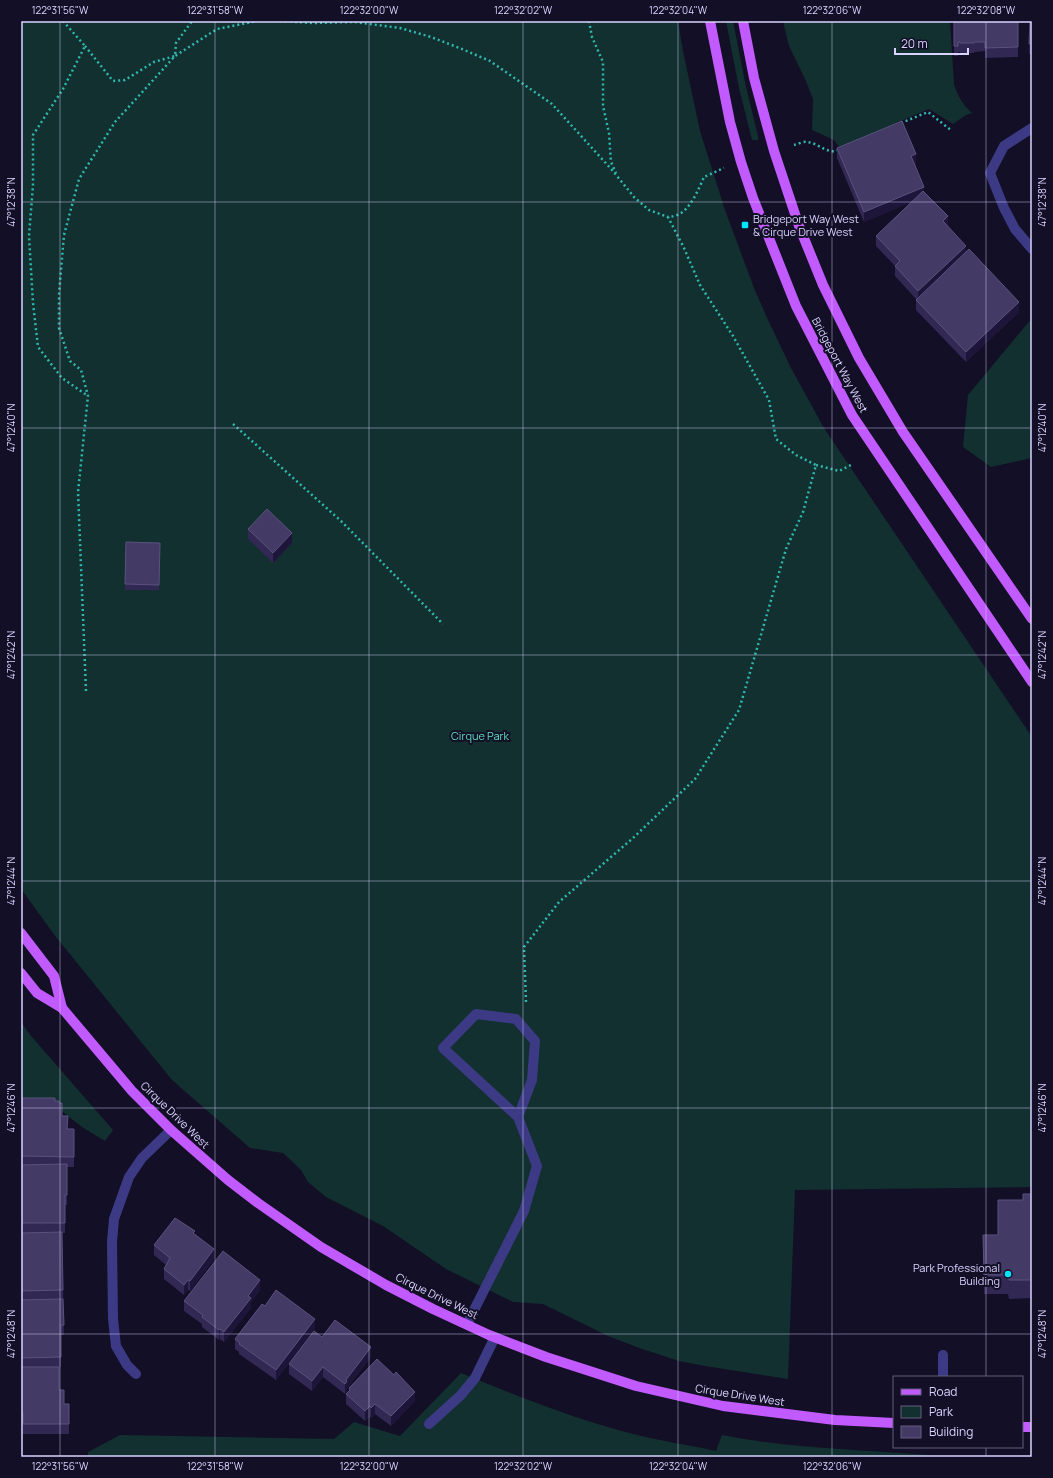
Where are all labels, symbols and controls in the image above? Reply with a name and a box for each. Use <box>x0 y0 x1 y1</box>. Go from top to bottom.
text: 122°31'56"W <box>32 3 89 17</box>
text: 122°31'58"W <box>187 3 244 17</box>
text: 122°32'00"W <box>340 3 399 17</box>
text: 122°32'02"W <box>494 3 553 17</box>
text: 122°32'04"W <box>649 3 708 17</box>
text: 122°32'06"W <box>803 3 862 17</box>
text: 122°32'08"W <box>957 3 1016 17</box>
scale bar <box>895 30 968 56</box>
text: 20 m <box>901 35 928 52</box>
text: 47°12'38"N <box>4 177 18 227</box>
text: 47°12'38"N <box>1035 177 1049 227</box>
place label: Bridgeport Way West & Cirque Drive West <box>753 211 859 239</box>
marker: Bridgeport Way West & Cirque Drive West <box>740 220 750 230</box>
street label: Bridgeport Way West <box>809 314 872 415</box>
text: 47°12'40"N <box>4 403 18 452</box>
text: 47°12'40"N <box>1035 403 1049 452</box>
text: 47°12'42"N <box>4 631 18 679</box>
text: 47°12'42"N <box>1035 631 1049 679</box>
park label: Cirque Park <box>451 728 510 743</box>
text: 47°12'44"N <box>4 857 18 905</box>
text: 47°12'44"N <box>1035 857 1049 905</box>
street label: Cirque Drive West <box>138 1078 213 1151</box>
text: 47°12'46"N <box>4 1083 18 1132</box>
text: 47°12'46"N <box>1035 1083 1049 1132</box>
place label: Park Professional Building <box>913 1260 1000 1288</box>
street label: Cirque Drive West <box>393 1269 481 1322</box>
marker: Park Professional Building <box>1003 1269 1013 1279</box>
text: 47°12'48"N <box>4 1310 18 1358</box>
text: 47°12'48"N <box>1035 1310 1049 1358</box>
legend <box>893 1376 1023 1448</box>
street label: Cirque Drive West <box>694 1380 786 1409</box>
text: Road <box>929 1383 957 1400</box>
text: Park <box>929 1403 954 1420</box>
text: Building <box>929 1423 973 1440</box>
text: 122°31'56"W <box>32 1459 89 1473</box>
text: 122°31'58"W <box>187 1459 244 1473</box>
text: 122°32'00"W <box>340 1459 399 1473</box>
text: 122°32'02"W <box>494 1459 553 1473</box>
text: 122°32'04"W <box>649 1459 708 1473</box>
text: 122°32'06"W <box>803 1459 862 1473</box>

